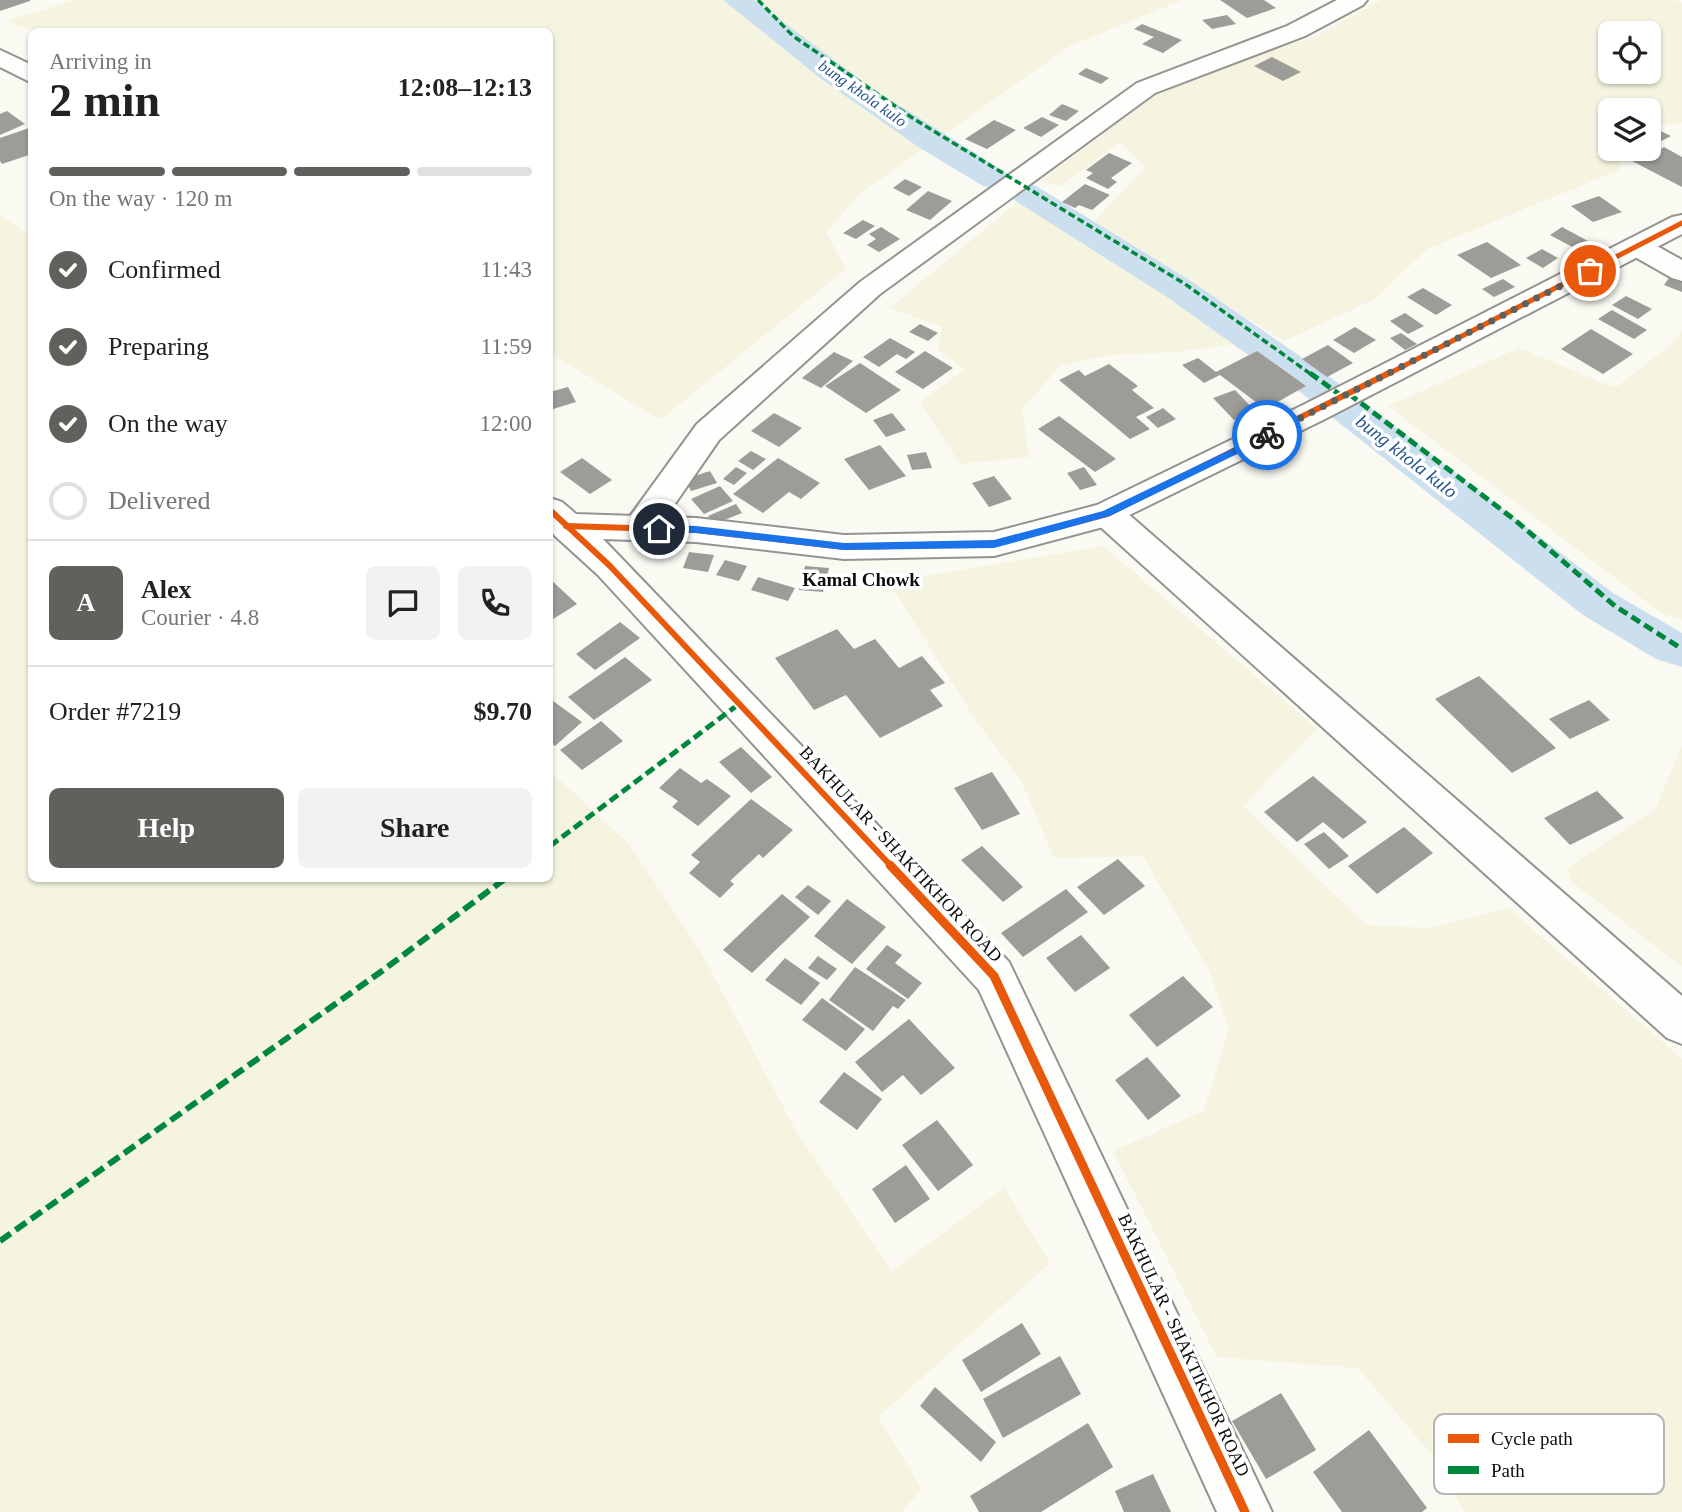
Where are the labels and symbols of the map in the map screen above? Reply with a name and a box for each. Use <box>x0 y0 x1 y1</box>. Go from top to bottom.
water label: bung khola kulo <box>815 57 910 131</box>
pin <box>1560 241 1620 301</box>
courier <box>1232 400 1302 470</box>
water label: bung khola kulo <box>1352 410 1461 502</box>
pin <box>629 499 689 559</box>
district label: Kamal Chowk <box>802 569 920 590</box>
street label: BAKHULAR - SHAKTIKHOR ROAD <box>796 742 1006 966</box>
street label: BAKHULAR - SHAKTIKHOR ROAD <box>1114 1210 1254 1480</box>
legend <box>1434 1414 1664 1494</box>
text: Cycle path <box>1491 1428 1573 1449</box>
text: Path <box>1491 1460 1525 1481</box>

